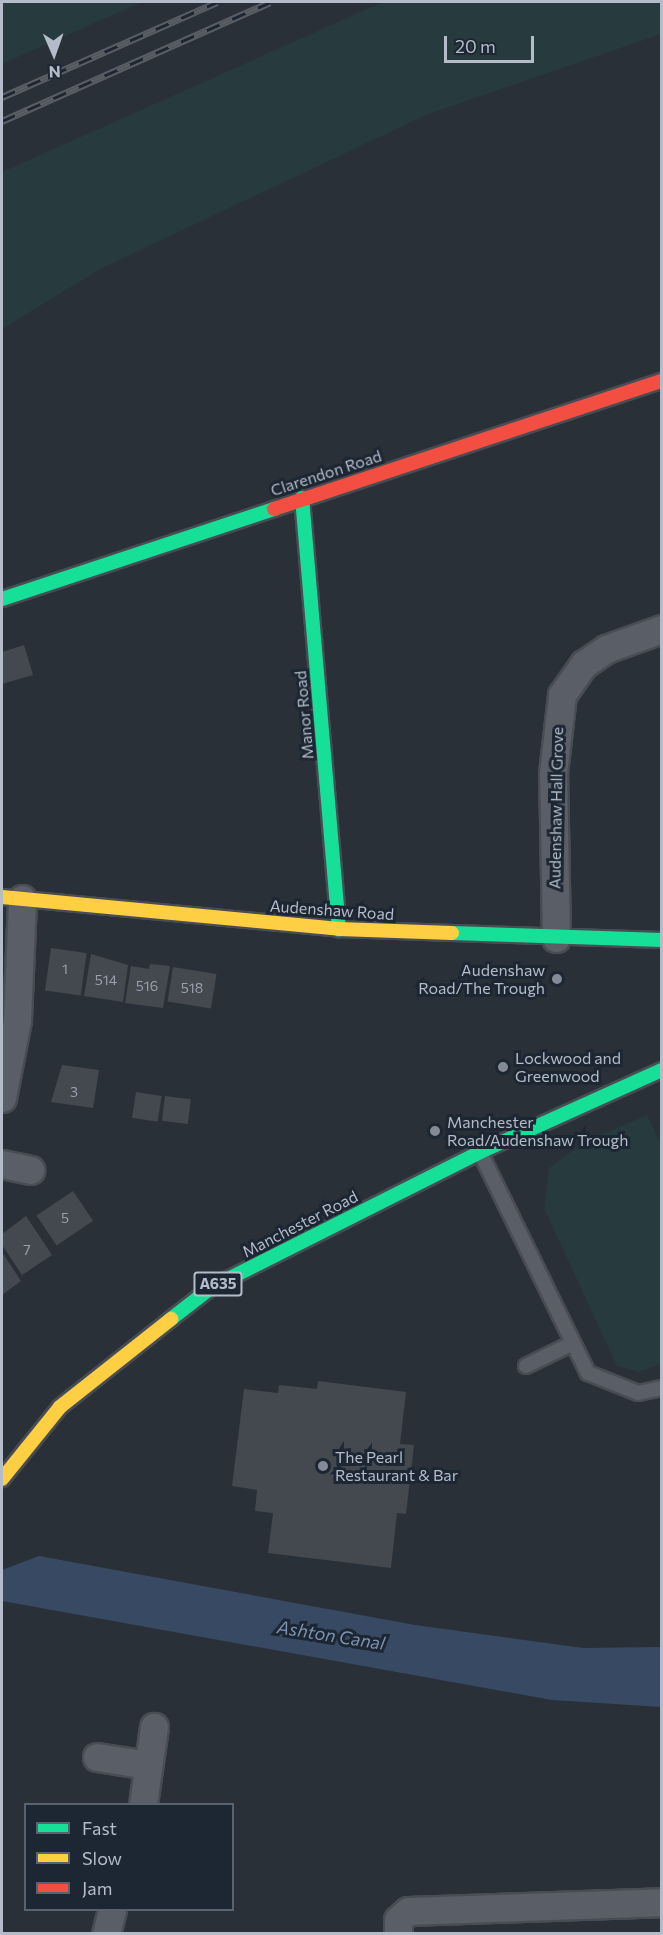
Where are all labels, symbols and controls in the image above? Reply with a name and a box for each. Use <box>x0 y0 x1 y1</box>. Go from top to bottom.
north arrow <box>24 24 84 84</box>
scale bar <box>447 24 537 62</box>
text: 20 m <box>455 35 496 57</box>
text: N <box>48 63 61 82</box>
street label: Clarendon Road <box>268 446 384 500</box>
street label: Manor Road <box>291 670 317 760</box>
street label: Audenshaw Hall Grove <box>545 727 567 889</box>
street label: Audenshaw Road <box>269 896 395 924</box>
place label: Audenshaw Road/The Trough <box>418 960 545 998</box>
house number: 1 <box>62 961 68 977</box>
house number: 514 <box>95 972 117 988</box>
marker: Audenshaw Road/The Trough <box>550 972 564 986</box>
house number: 516 <box>136 978 158 994</box>
house number: 518 <box>181 980 203 996</box>
place label: Lockwood and Greenwood <box>515 1048 621 1086</box>
marker: Lockwood and Greenwood <box>496 1060 510 1074</box>
house number: 3 <box>70 1084 78 1100</box>
place label: Manchester Road/Audenshaw Trough <box>447 1112 628 1150</box>
marker: Manchester Road/Audenshaw Trough <box>428 1124 442 1138</box>
street label: Manchester Road <box>239 1187 361 1261</box>
house number: 5 <box>61 1210 69 1226</box>
house number: 7 <box>23 1242 31 1258</box>
road number: A635 <box>192 1272 244 1296</box>
place label: The Pearl Restaurant & Bar <box>335 1447 458 1485</box>
marker: The Pearl Restaurant & Bar <box>316 1459 330 1473</box>
water label: Ashton Canal <box>276 1616 386 1654</box>
legend <box>24 1803 234 1911</box>
text: Fast <box>82 1817 117 1839</box>
text: Slow <box>82 1847 122 1869</box>
text: Jam <box>82 1877 112 1899</box>

